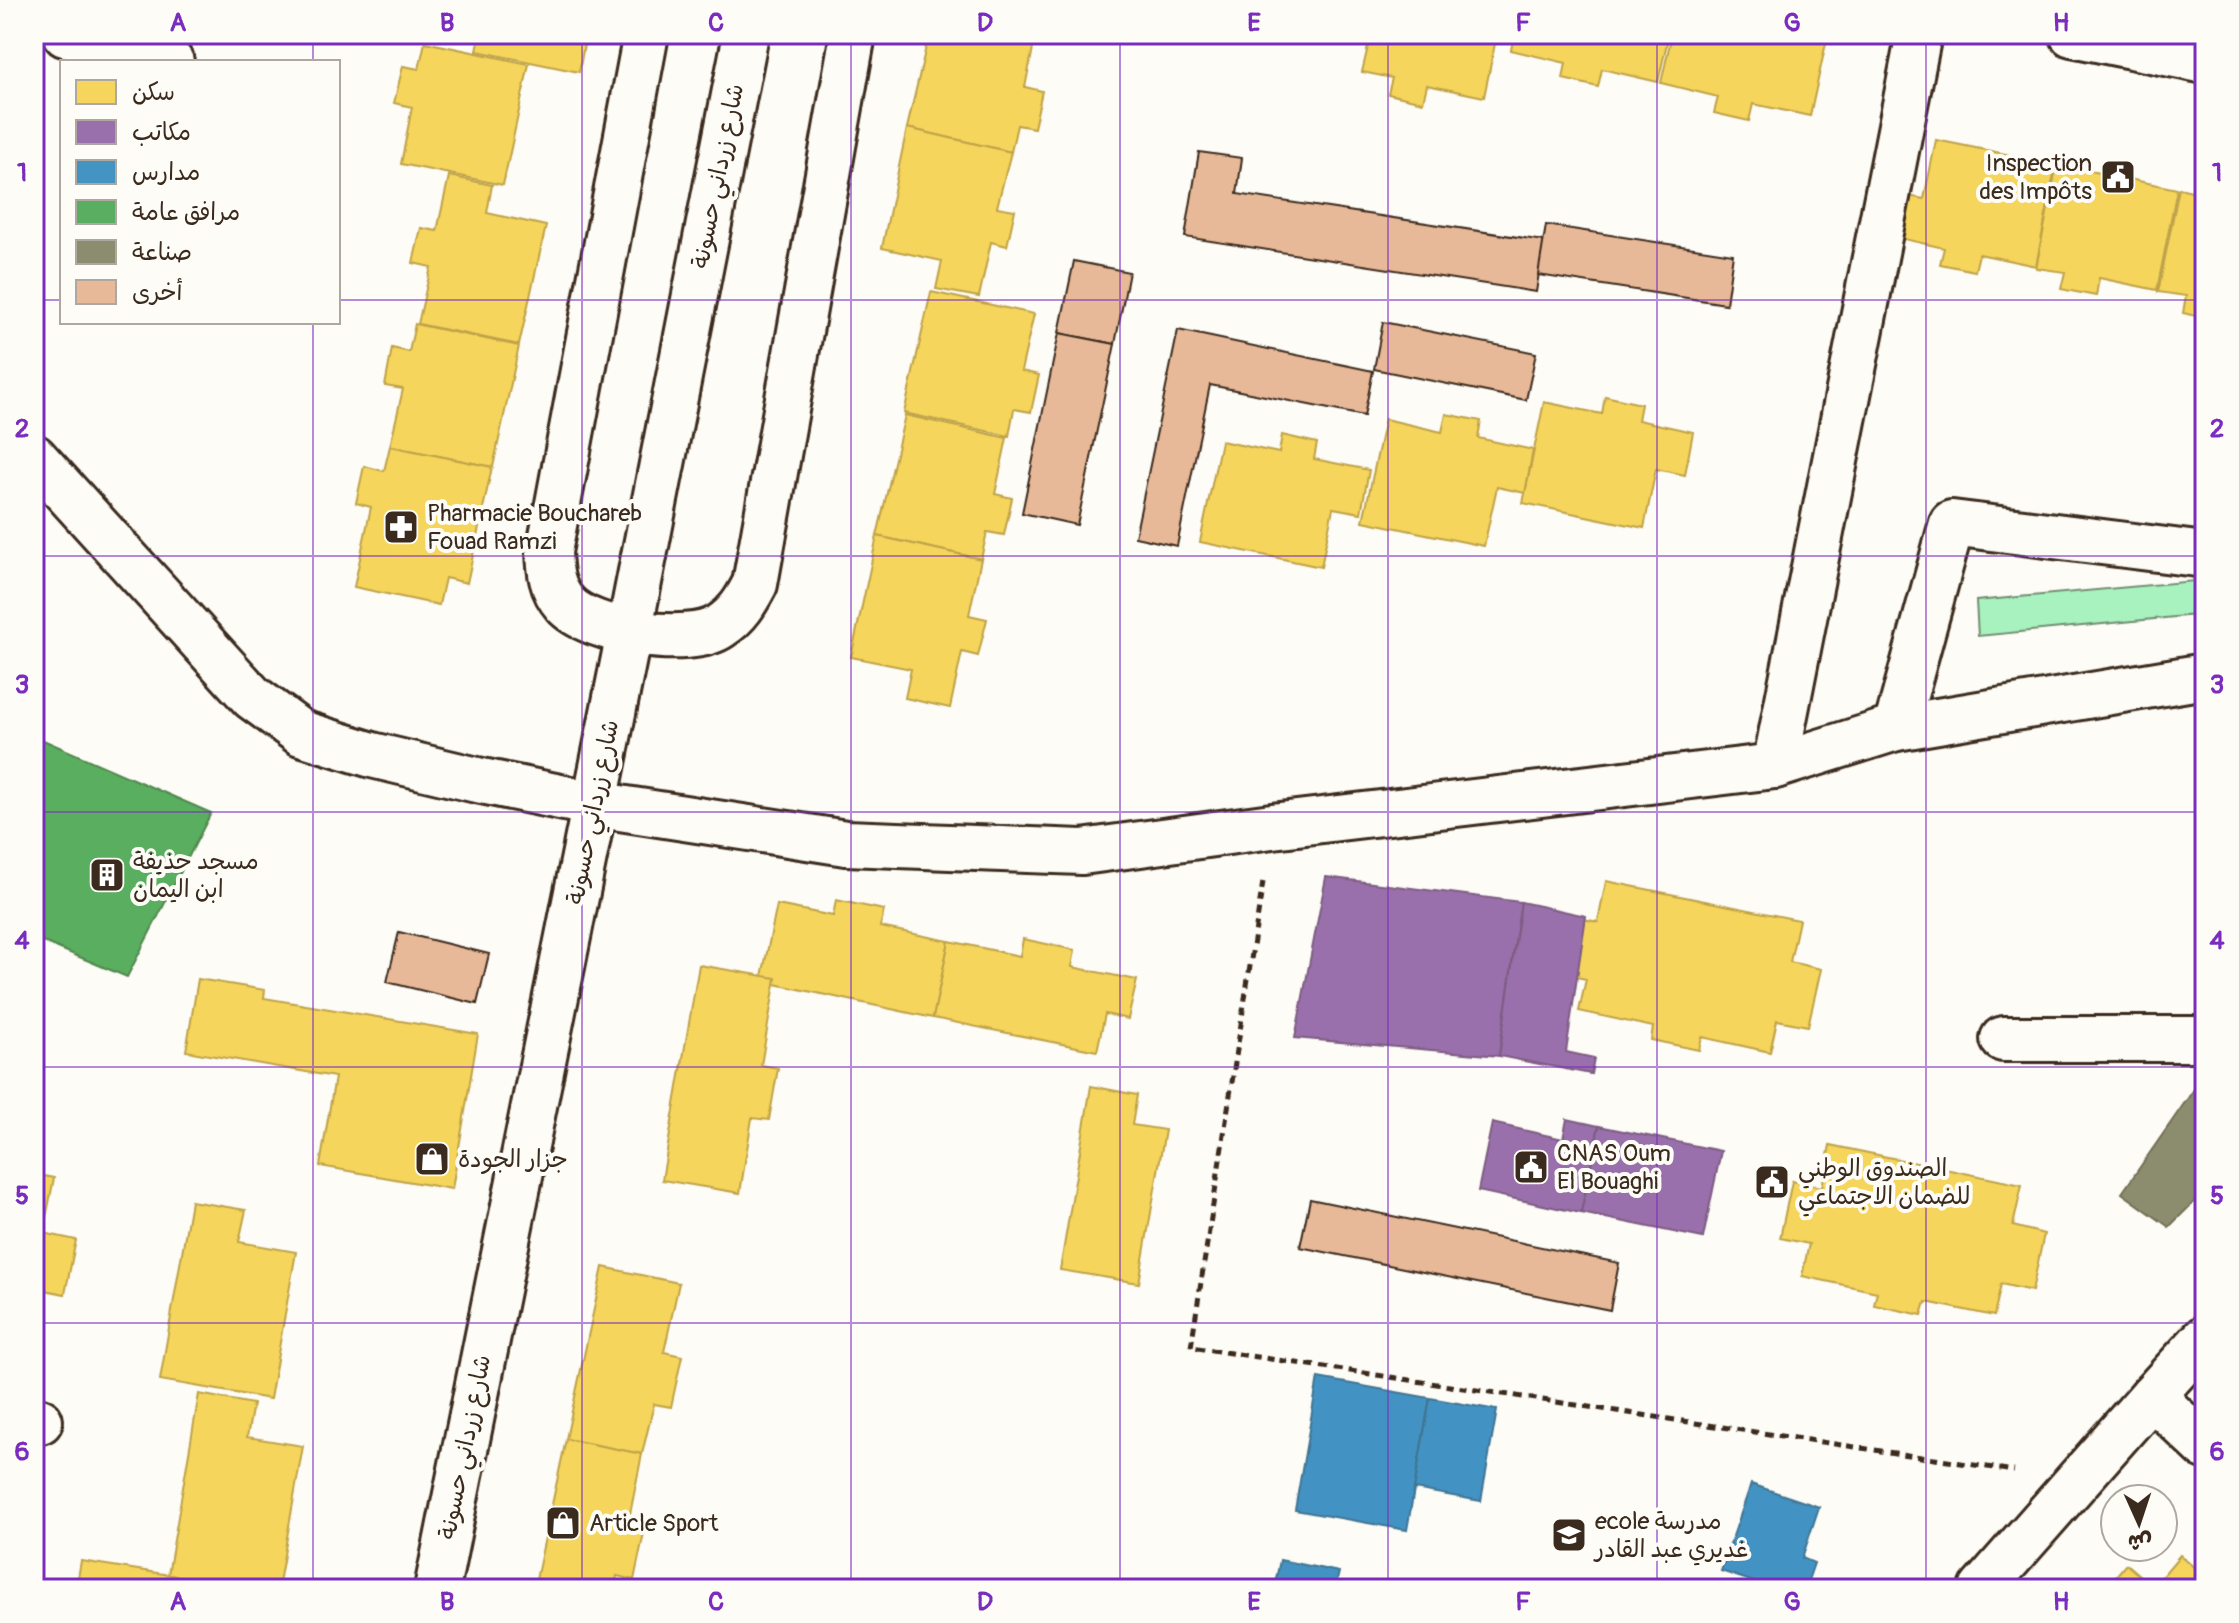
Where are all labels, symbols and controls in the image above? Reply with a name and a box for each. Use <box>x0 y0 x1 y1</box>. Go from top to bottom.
text: A <box>170 7 187 39</box>
text: B <box>440 7 454 39</box>
text: C <box>708 7 724 39</box>
text: D <box>977 7 993 39</box>
text: E <box>1247 7 1261 39</box>
text: F <box>1515 7 1531 39</box>
text: G <box>1783 7 1801 39</box>
text: H <box>2053 7 2069 39</box>
legend <box>60 60 340 324</box>
text: سكن <box>132 78 175 107</box>
street label: شارع زرداني حسونة <box>686 81 756 272</box>
text: مكاتب <box>132 118 191 147</box>
place label: Inspection des Impôts <box>1979 149 2092 206</box>
text: 1 <box>17 157 27 189</box>
text: 1 <box>2212 157 2222 189</box>
text: مدارس <box>132 158 200 187</box>
public building icon: Inspection des Impôts <box>2099 158 2137 196</box>
text: مرافق عامة <box>132 198 240 227</box>
text: صناعة <box>132 238 192 267</box>
text: أخرى <box>132 277 183 307</box>
text: 2 <box>15 413 29 445</box>
text: 2 <box>2210 413 2224 445</box>
place label: Pharmacie Bouchareb Fouad Ramzi <box>427 499 642 556</box>
pharmacy icon: Pharmacie Bouchareb Fouad Ramzi <box>382 508 420 546</box>
text: 3 <box>15 669 29 701</box>
text: 3 <box>2210 669 2224 701</box>
street label: شارع زرداني حسونة <box>561 717 631 908</box>
place label: مسجد حذيفة ابن اليمان <box>133 847 259 904</box>
building icon: مسجد حذيفة ابن اليمان <box>88 856 126 894</box>
text: 4 <box>14 925 30 957</box>
text: 4 <box>2209 925 2225 957</box>
place label: CNAS Oum El Bouaghi <box>1557 1139 1671 1196</box>
shop icon: جزار الجودة <box>413 1140 451 1178</box>
place label: جزار الجودة <box>458 1145 568 1174</box>
public building icon: CNAS Oum El Bouaghi <box>1512 1148 1550 1186</box>
place label: الصندوق الوطني للضمان الاجتماعي <box>1798 1154 1970 1217</box>
public building icon: الصندوق الوطني للضمان الاجتماعي <box>1753 1163 1791 1201</box>
text: 5 <box>15 1180 29 1212</box>
text: 5 <box>2210 1180 2224 1212</box>
street label: شارع زرداني حسونة <box>433 1352 503 1543</box>
text: 6 <box>14 1436 30 1468</box>
text: 6 <box>2209 1436 2225 1468</box>
north arrow <box>2099 1483 2179 1563</box>
shop icon: Article Sport <box>544 1504 582 1542</box>
place label: ecole مدرسة غديري عبد القادر <box>1593 1507 1748 1566</box>
place label: Article Sport <box>589 1509 719 1538</box>
school or university icon: ecole مدرسة غديري عبد القادر <box>1550 1516 1588 1554</box>
text: ش <box>2127 1527 2153 1557</box>
text: A <box>170 1586 187 1618</box>
text: B <box>440 1586 454 1618</box>
text: C <box>708 1586 724 1618</box>
text: D <box>977 1586 993 1618</box>
text: E <box>1247 1586 1261 1618</box>
text: F <box>1515 1586 1531 1618</box>
text: G <box>1783 1586 1801 1618</box>
text: H <box>2053 1586 2069 1618</box>

